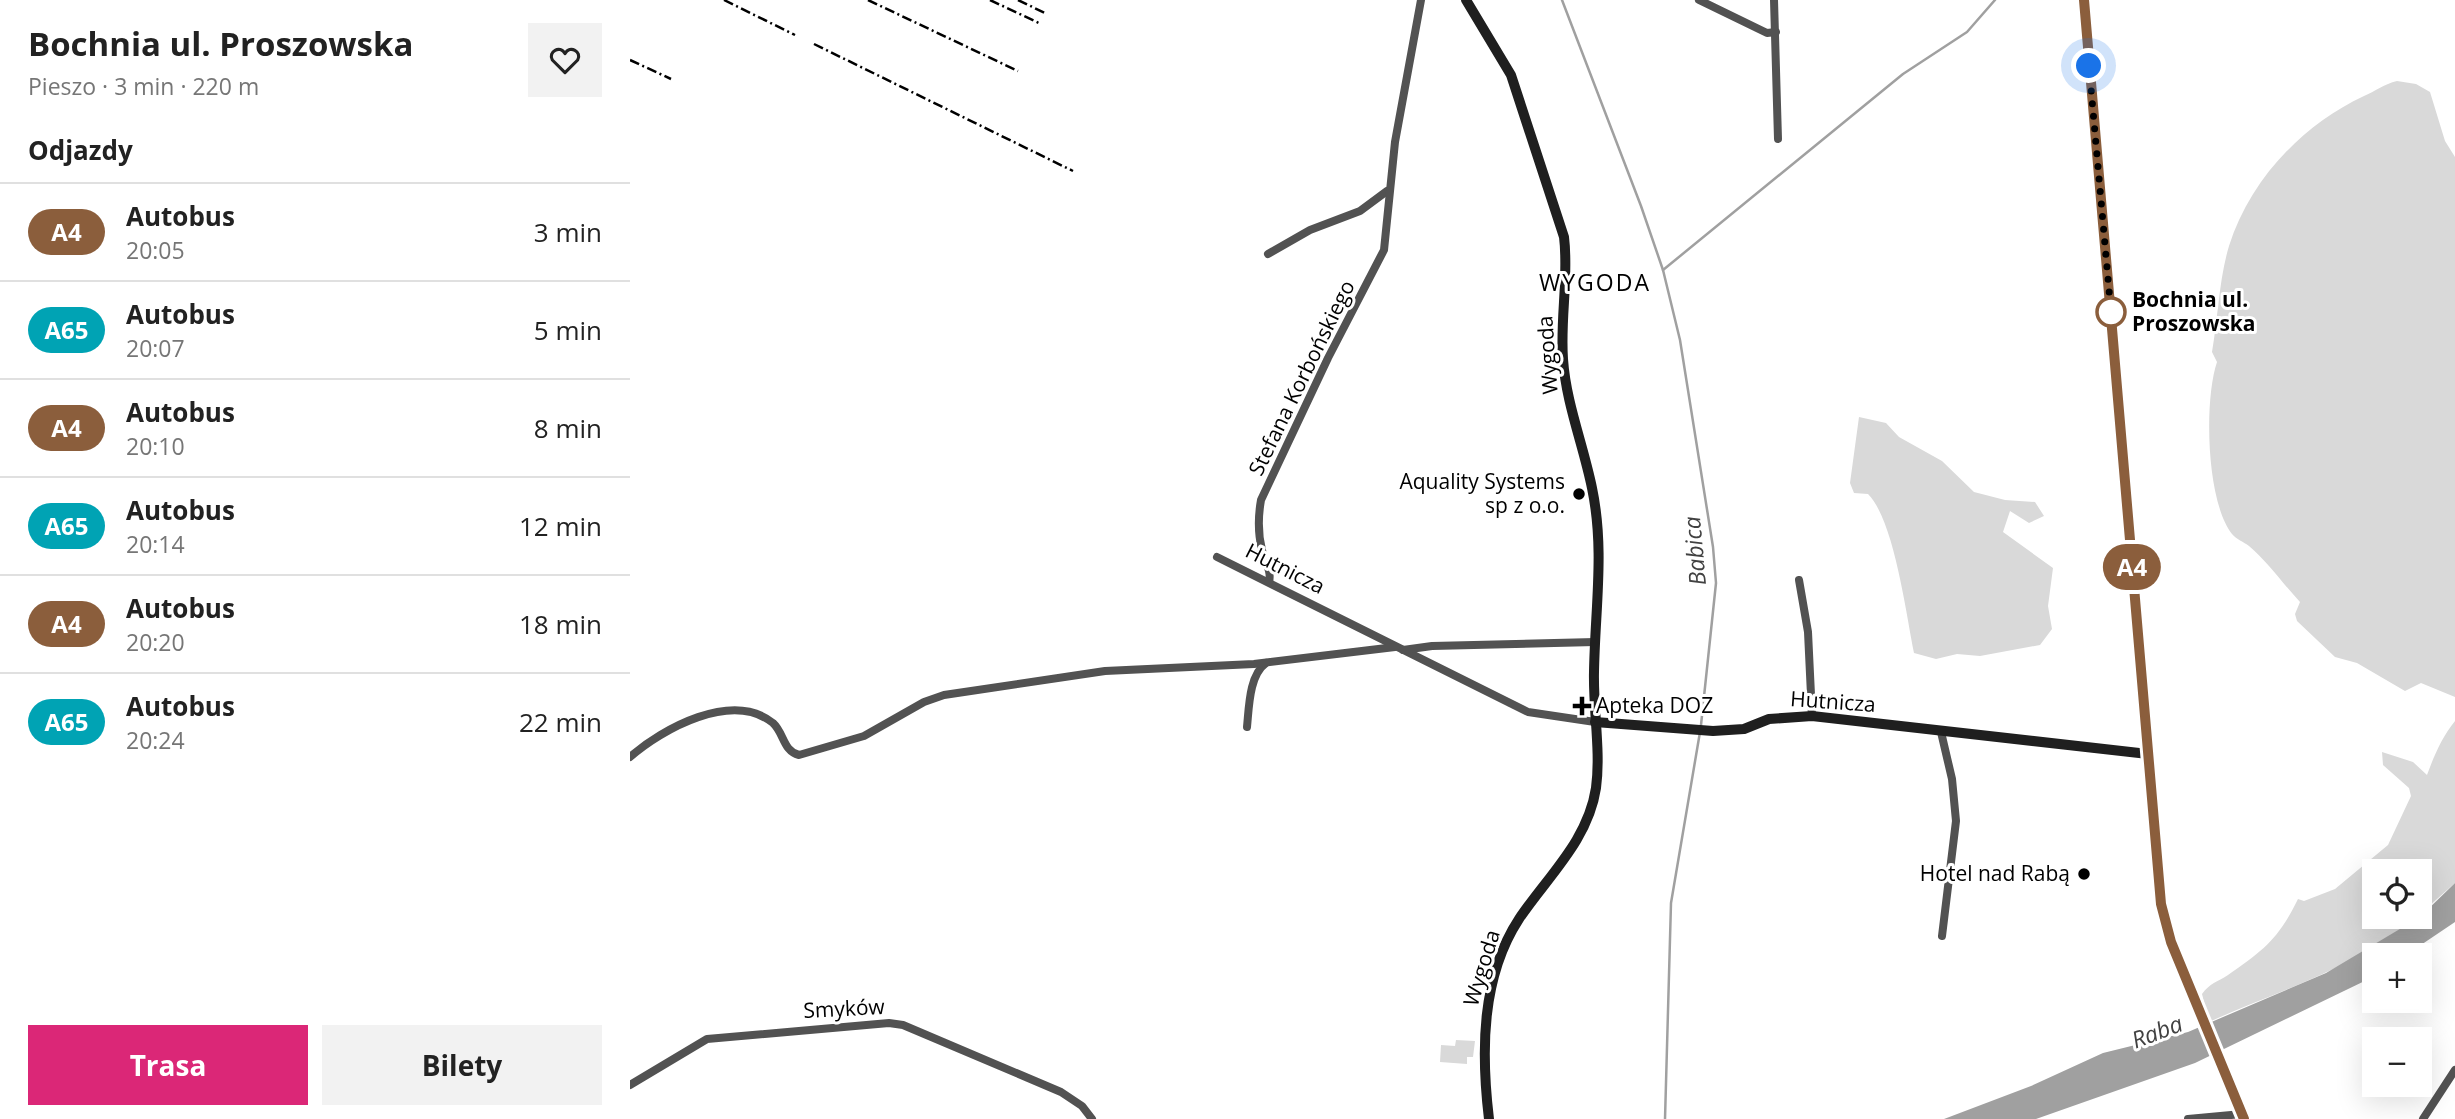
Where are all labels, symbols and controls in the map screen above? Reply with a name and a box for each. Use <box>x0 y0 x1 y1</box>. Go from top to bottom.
text: Bochnia ul. Proszowska <box>28 21 413 66</box>
button: heart <box>528 23 602 97</box>
your location <box>2071 48 2106 83</box>
text: Pieszo · 3 min · 220 m <box>28 70 259 102</box>
text: Odjazdy <box>28 132 133 168</box>
text: Autobus <box>126 198 235 234</box>
text: 3 min <box>534 214 602 250</box>
text: A4 <box>51 215 82 248</box>
text: 20:05 <box>126 234 185 266</box>
district label: WYGODA <box>1539 266 1651 298</box>
street label: Stefana Korbońskiego <box>1242 275 1361 480</box>
place label: Bochnia ul. Proszowska <box>2132 285 2256 337</box>
text: Autobus <box>126 296 235 332</box>
marker: Bochnia ul. Proszowska <box>2096 297 2126 327</box>
text: 5 min <box>534 312 602 348</box>
text: A65 <box>44 313 89 346</box>
street label: Wygoda <box>1530 315 1564 395</box>
text: 20:07 <box>126 332 185 364</box>
text: Autobus <box>126 394 235 430</box>
text: 8 min <box>534 410 602 446</box>
text: A4 <box>51 411 82 444</box>
text: 20:10 <box>126 430 185 462</box>
place label: Aquality Systems sp z o.o. <box>1399 467 1565 519</box>
marker: Aquality Systems sp z o.o. <box>1571 486 1587 502</box>
text: Autobus <box>126 492 235 528</box>
text: 12 min <box>519 508 602 544</box>
text: A65 <box>44 509 89 542</box>
water label: Babica <box>1675 515 1713 587</box>
text: 20:14 <box>126 528 185 560</box>
street label: Hutnicza <box>1241 536 1330 600</box>
line badge: A4 <box>2100 544 2164 590</box>
text: A4 <box>2117 550 2147 583</box>
text: Autobus <box>126 590 235 626</box>
text: 18 min <box>519 606 602 642</box>
text: A4 <box>51 607 82 640</box>
text: 20:20 <box>126 626 185 658</box>
street label: Hutnicza <box>1789 684 1877 718</box>
text: Autobus <box>126 688 235 724</box>
place label: Apteka DOZ <box>1596 691 1713 719</box>
marker: Apteka DOZ <box>1574 698 1590 714</box>
text: 22 min <box>519 704 602 740</box>
text: A65 <box>44 705 89 738</box>
text: 20:24 <box>126 724 185 756</box>
place label: Hotel nad Rabą <box>1920 859 2070 887</box>
map controls <box>2362 859 2432 1097</box>
button: locate <box>2362 859 2432 929</box>
marker: Hotel nad Rabą <box>2076 866 2092 882</box>
street label: Wygoda <box>1456 926 1506 1009</box>
button: + <box>2362 943 2432 1013</box>
street label: Smyków <box>803 992 886 1024</box>
water label: Raba <box>2126 1007 2187 1055</box>
button: Trasa <box>28 1025 308 1105</box>
button: Bilety <box>322 1025 602 1105</box>
button: − <box>2362 1027 2432 1097</box>

